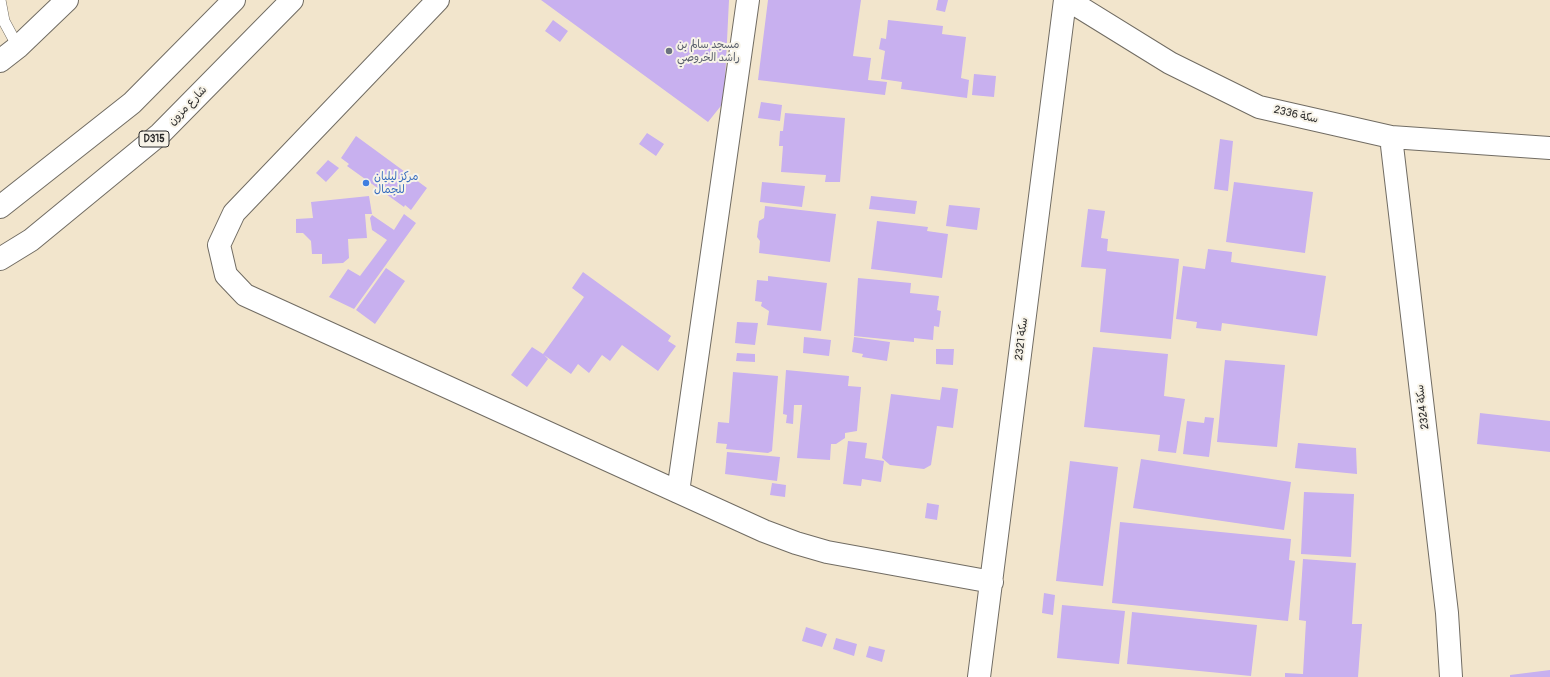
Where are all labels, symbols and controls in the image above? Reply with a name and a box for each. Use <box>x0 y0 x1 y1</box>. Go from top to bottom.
place label: مسجد سالم بن راشد الخروصي <box>677 38 740 64</box>
marker: مسجد سالم بن راشد الخروصي <box>664 46 674 56</box>
street label: شارع مزون <box>166 84 210 128</box>
street label: سكة 2336 <box>1272 103 1320 127</box>
road number: D315 <box>139 131 169 147</box>
place label: مركز ليليان للجمال <box>374 170 418 196</box>
marker: مركز ليليان للجمال <box>361 178 371 188</box>
street label: سكة 2321 <box>1013 317 1031 361</box>
street label: سكة 2324 <box>1414 384 1432 430</box>

